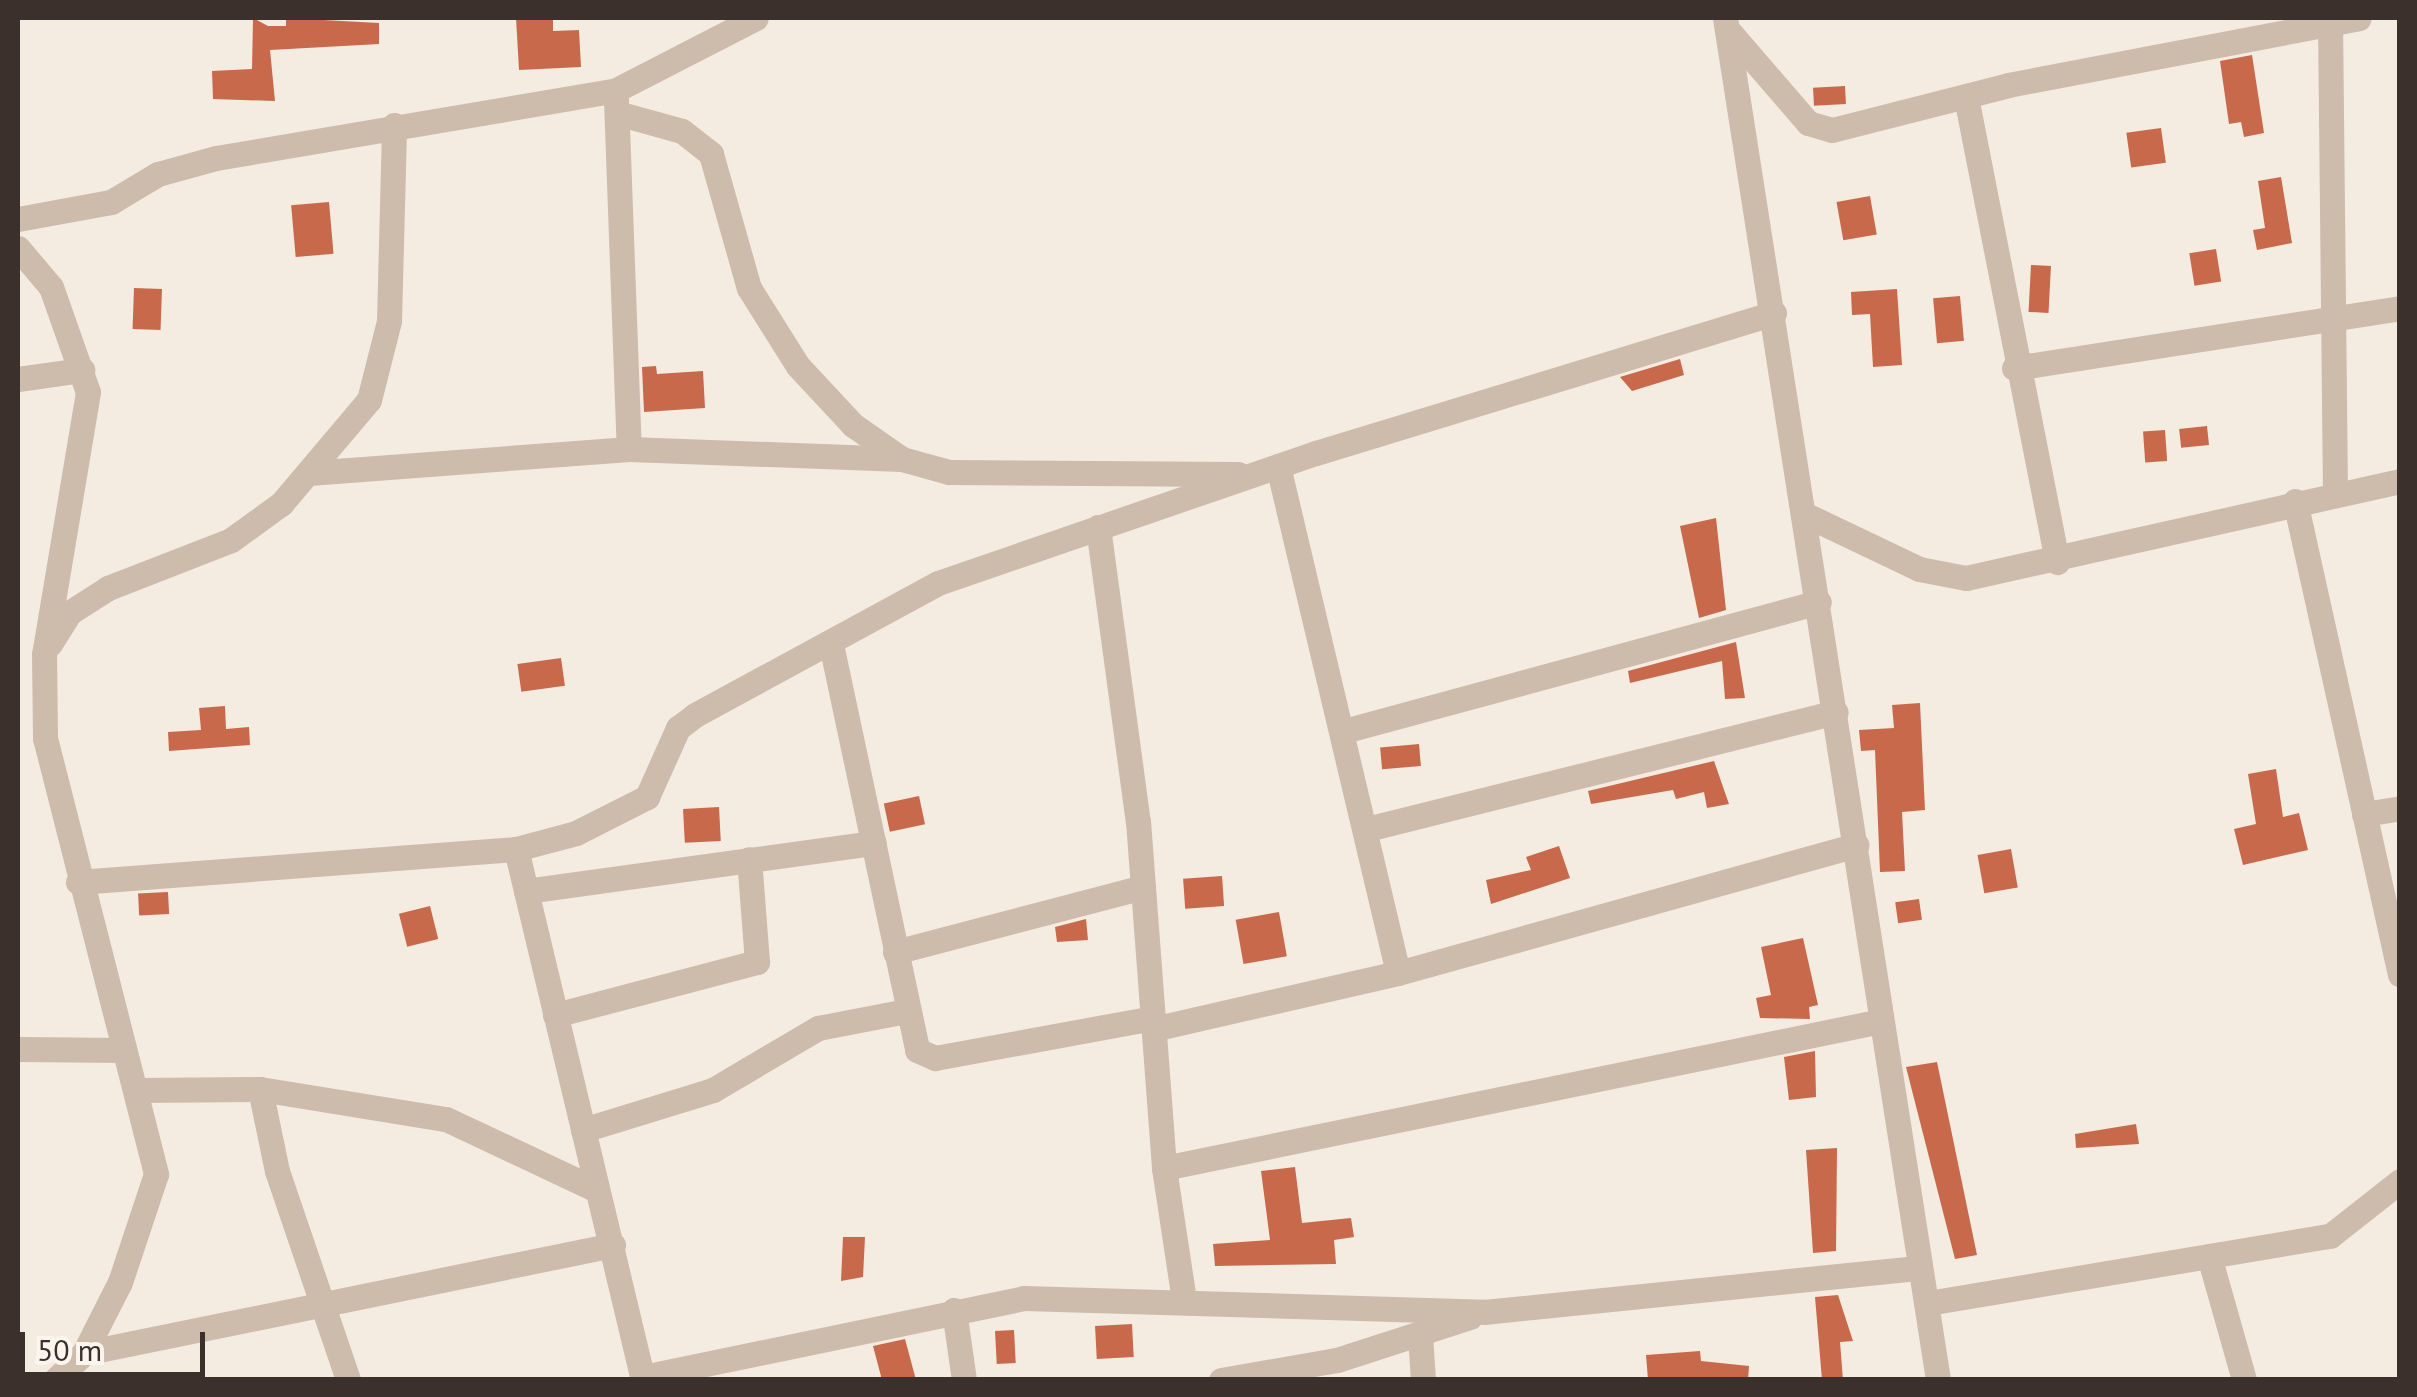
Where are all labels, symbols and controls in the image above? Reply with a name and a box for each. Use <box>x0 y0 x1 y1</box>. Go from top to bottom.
scale bar <box>25 1312 210 1374</box>
text: 50 m <box>37 1330 102 1369</box>

